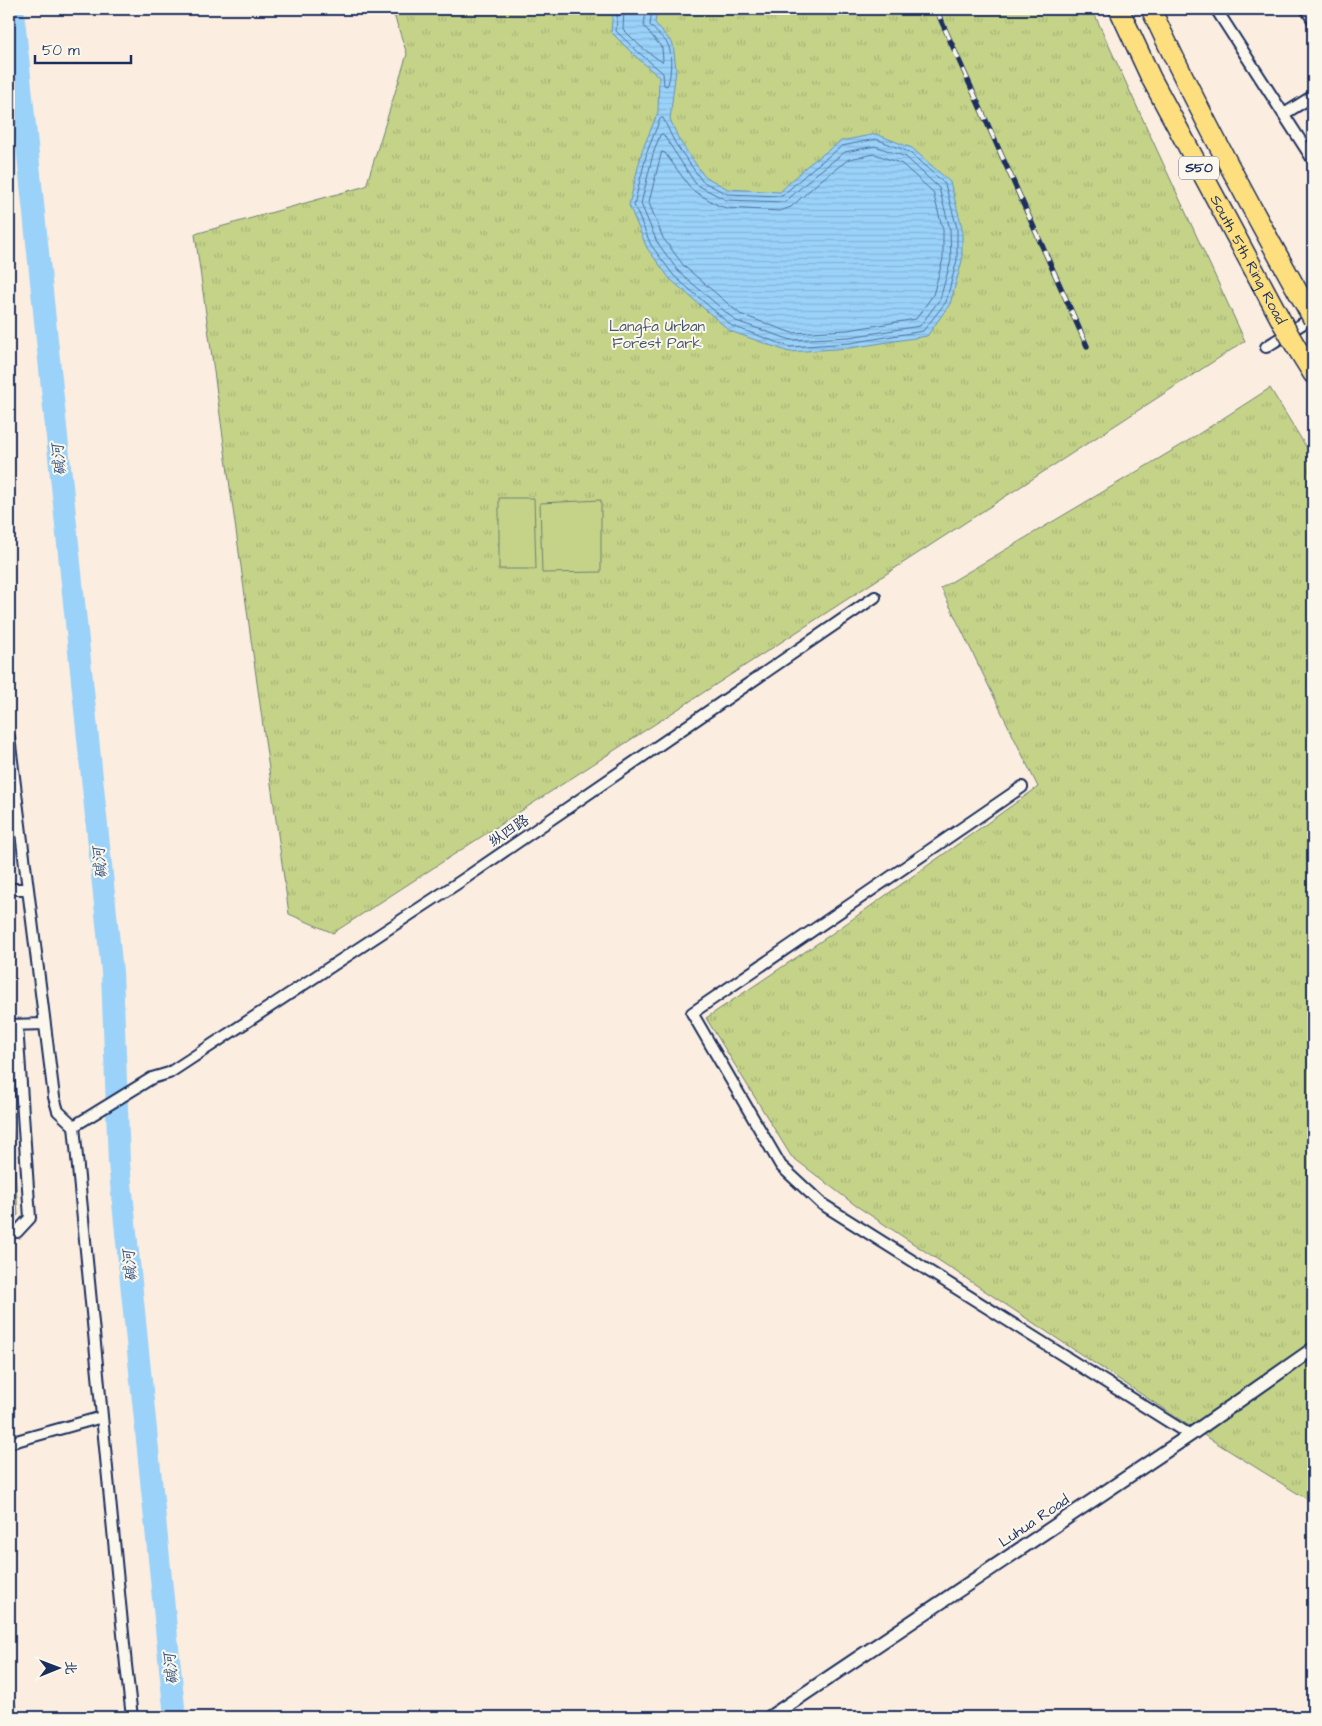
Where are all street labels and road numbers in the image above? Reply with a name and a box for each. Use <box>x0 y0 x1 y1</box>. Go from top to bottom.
road number: S50 <box>1179 156 1219 180</box>
street label: South 5th Ring Road <box>1205 191 1292 328</box>
street label: 纵四路 <box>484 810 534 852</box>
street label: Luhua Road <box>994 1489 1074 1552</box>

